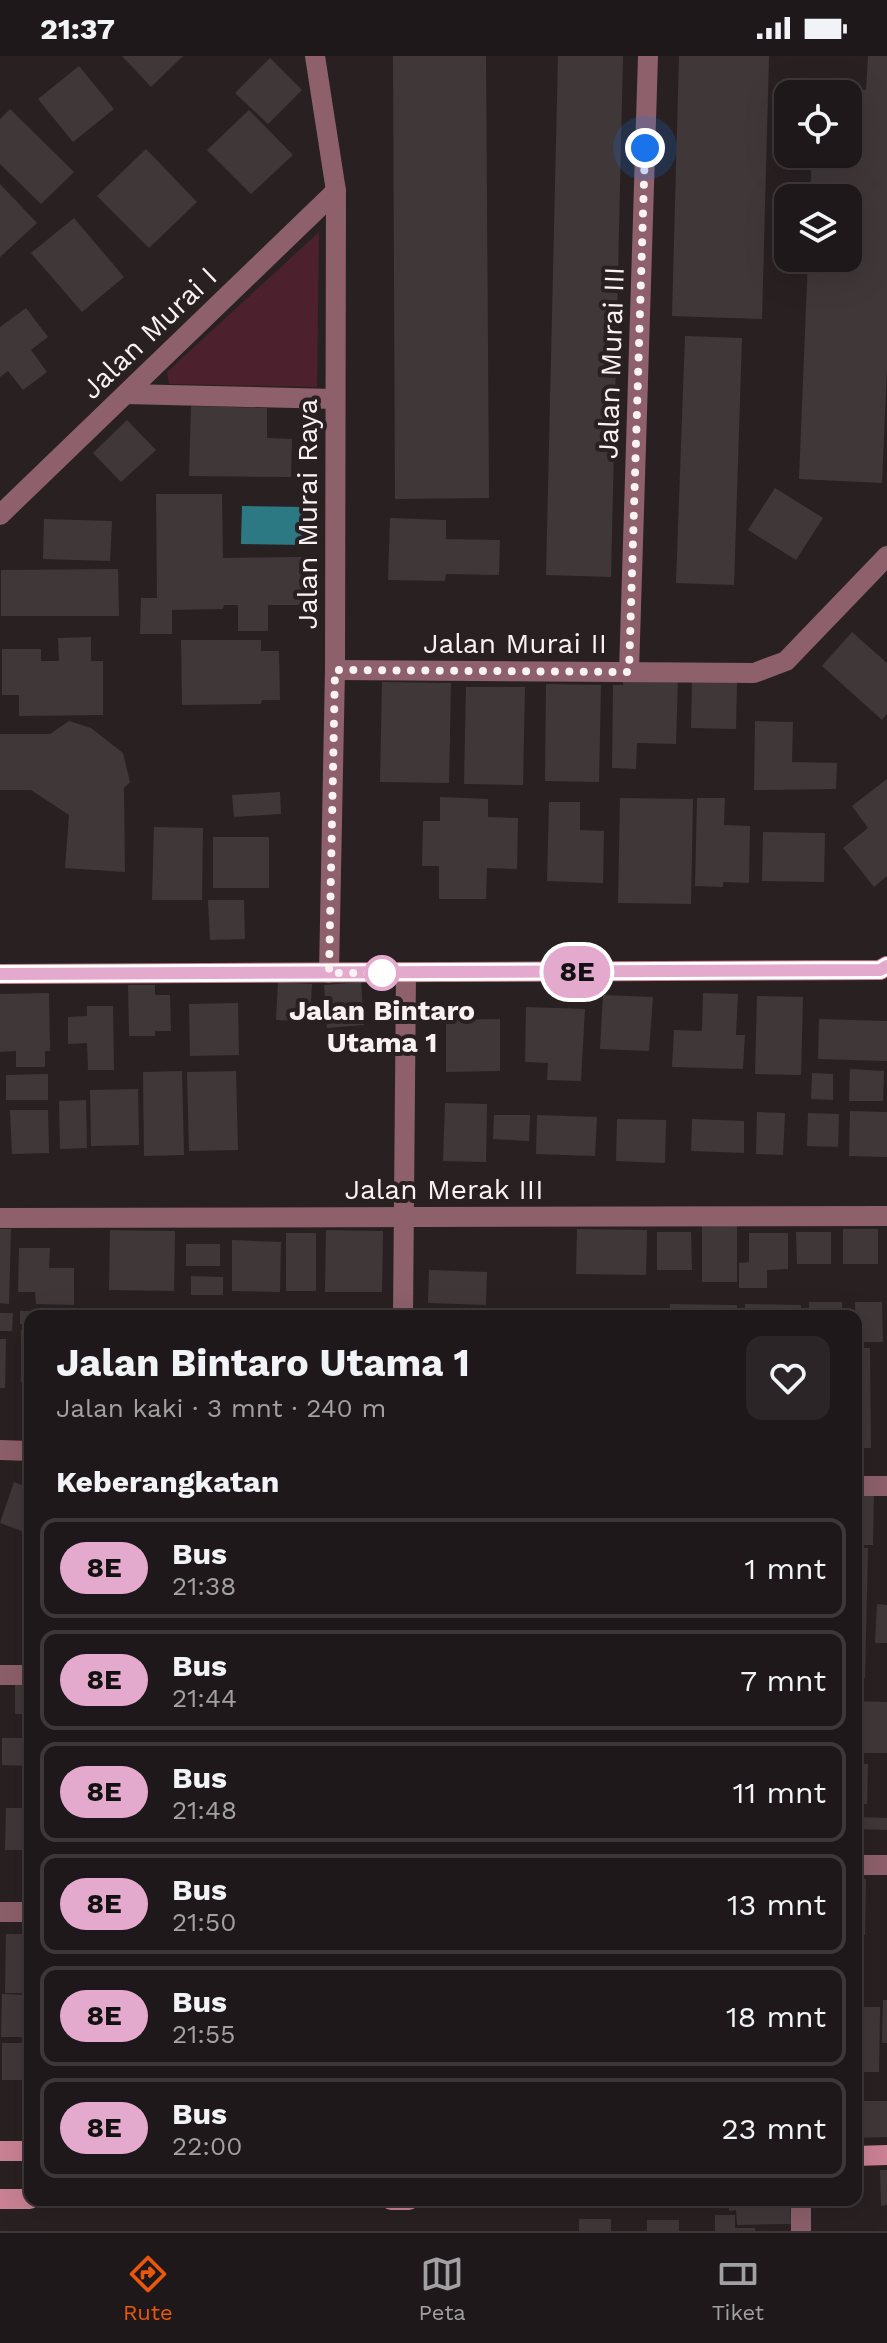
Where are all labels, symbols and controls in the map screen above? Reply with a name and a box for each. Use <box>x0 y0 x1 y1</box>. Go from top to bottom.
text: 21:37 <box>40 11 115 46</box>
map controls <box>774 80 862 272</box>
button: locate <box>774 80 862 168</box>
your location <box>625 128 665 168</box>
button: layers <box>774 184 862 272</box>
street label: Jalan Murai I <box>74 260 224 406</box>
street label: Jalan Murai III <box>591 266 631 460</box>
street label: Jalan Murai Raya <box>291 398 324 629</box>
street label: Jalan Murai II <box>423 627 607 660</box>
line badge: 8E <box>541 946 613 998</box>
text: 8E <box>559 955 595 988</box>
marker: Jalan Bintaro Utama 1 <box>365 956 399 990</box>
place label: Jalan Bintaro Utama 1 <box>289 994 475 1059</box>
street label: Jalan Merak III <box>345 1173 543 1206</box>
button: heart <box>746 1336 830 1420</box>
text: Jalan Bintaro Utama 1 <box>56 1341 470 1385</box>
text: Jalan kaki · 3 mnt · 240 m <box>56 1393 386 1423</box>
text: Keberangkatan <box>56 1464 279 1499</box>
text: Bus <box>172 1536 227 1571</box>
text: 8E <box>86 1551 122 1584</box>
text: 1 mnt <box>745 1551 826 1586</box>
text: 21:38 <box>172 1571 236 1601</box>
text: Bus <box>172 1648 227 1683</box>
text: 8E <box>86 1663 122 1696</box>
text: 7 mnt <box>740 1663 826 1698</box>
text: 21:44 <box>172 1683 237 1713</box>
text: Bus <box>172 1760 227 1795</box>
text: 8E <box>86 1775 122 1808</box>
text: 11 mnt <box>733 1775 826 1810</box>
text: 21:48 <box>172 1795 237 1825</box>
text: Bus <box>172 1872 227 1907</box>
text: 8E <box>86 1887 122 1920</box>
text: 13 mnt <box>727 1887 826 1922</box>
text: 21:50 <box>172 1907 236 1937</box>
text: Bus <box>172 1984 227 2019</box>
text: 8E <box>86 1999 122 2032</box>
text: 18 mnt <box>726 1999 826 2034</box>
text: 21:55 <box>172 2019 235 2049</box>
text: Bus <box>172 2096 227 2131</box>
text: 8E <box>86 2111 122 2144</box>
text: 23 mnt <box>721 2111 826 2146</box>
text: 22:00 <box>172 2131 242 2161</box>
tab: Rute <box>123 2252 173 2325</box>
tab: Peta <box>419 2252 466 2325</box>
tab: Tiket <box>712 2252 764 2325</box>

